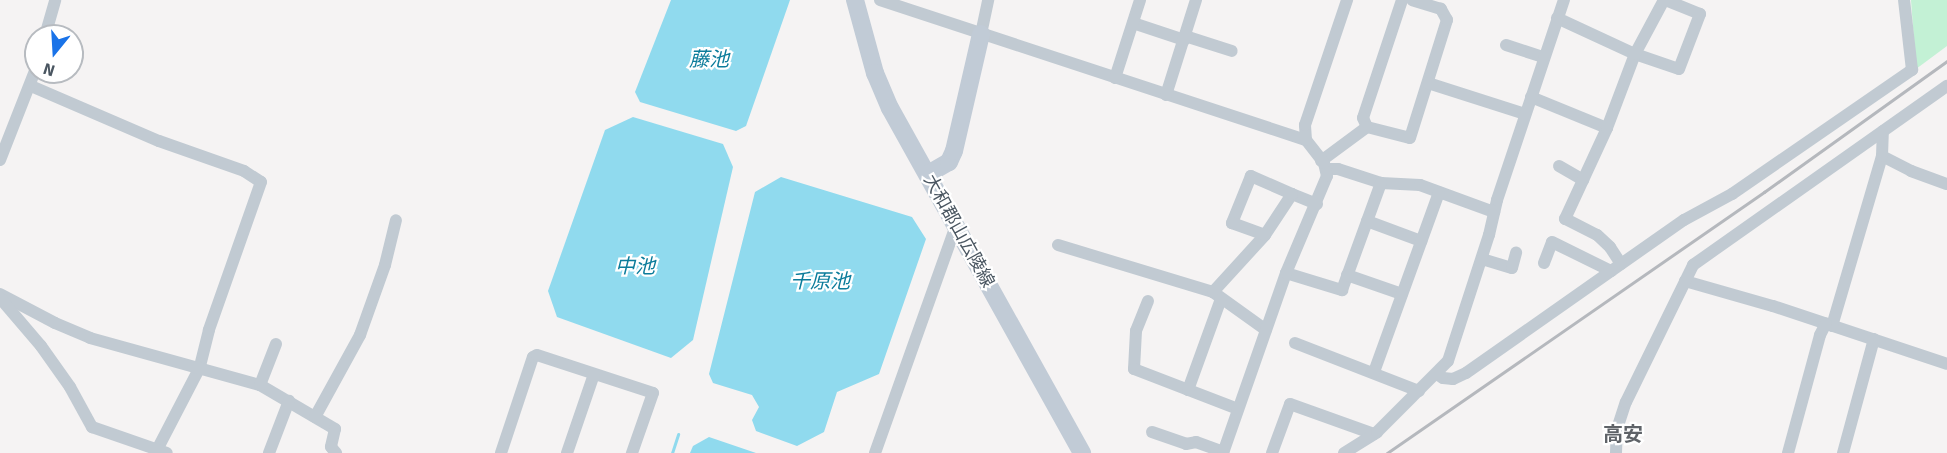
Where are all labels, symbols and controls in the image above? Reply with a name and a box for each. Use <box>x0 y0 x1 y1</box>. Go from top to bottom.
north arrow <box>24 24 84 84</box>
water label: 藤池 <box>689 47 729 71</box>
text: N <box>41 58 57 80</box>
street label: 大和郡山広陵線 <box>919 171 999 291</box>
water label: 中池 <box>615 254 655 278</box>
water label: 千原池 <box>790 269 850 293</box>
district label: 高安 <box>1603 422 1643 446</box>

